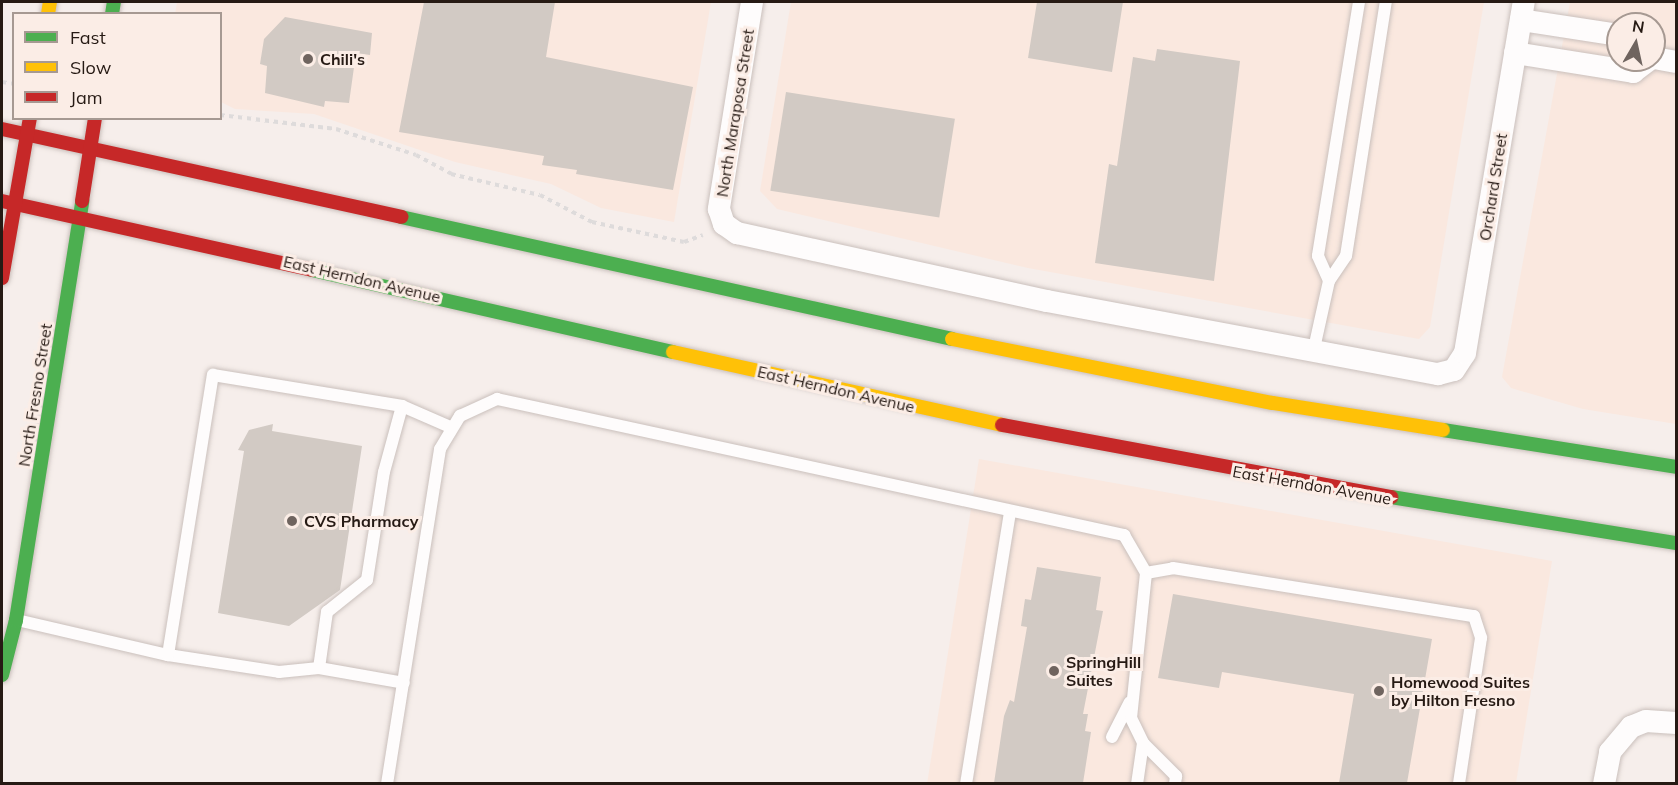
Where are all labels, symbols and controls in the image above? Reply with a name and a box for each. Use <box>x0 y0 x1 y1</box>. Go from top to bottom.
legend <box>12 12 222 120</box>
north arrow <box>1606 12 1666 72</box>
text: N <box>1631 15 1646 37</box>
text: Fast <box>70 26 106 49</box>
street label: North Maraposa Street <box>712 28 758 198</box>
place label: Chili's <box>320 49 365 69</box>
marker: Chili's <box>301 52 315 66</box>
text: Slow <box>70 56 111 79</box>
text: Jam <box>70 86 103 109</box>
street label: Orchard Street <box>1475 132 1511 242</box>
street label: East Herndon Avenue <box>282 252 442 306</box>
street label: North Fresno Street <box>14 322 56 468</box>
street label: East Herndon Avenue <box>756 362 916 416</box>
street label: East Herndon Avenue <box>1231 462 1393 508</box>
place label: CVS Pharmacy <box>304 511 418 531</box>
marker: CVS Pharmacy <box>285 514 299 528</box>
place label: SpringHill Suites <box>1066 652 1141 690</box>
marker: SpringHill Suites <box>1047 664 1061 678</box>
place label: Homewood Suites by Hilton Fresno <box>1391 672 1530 710</box>
marker: Homewood Suites by Hilton Fresno <box>1372 684 1386 698</box>

